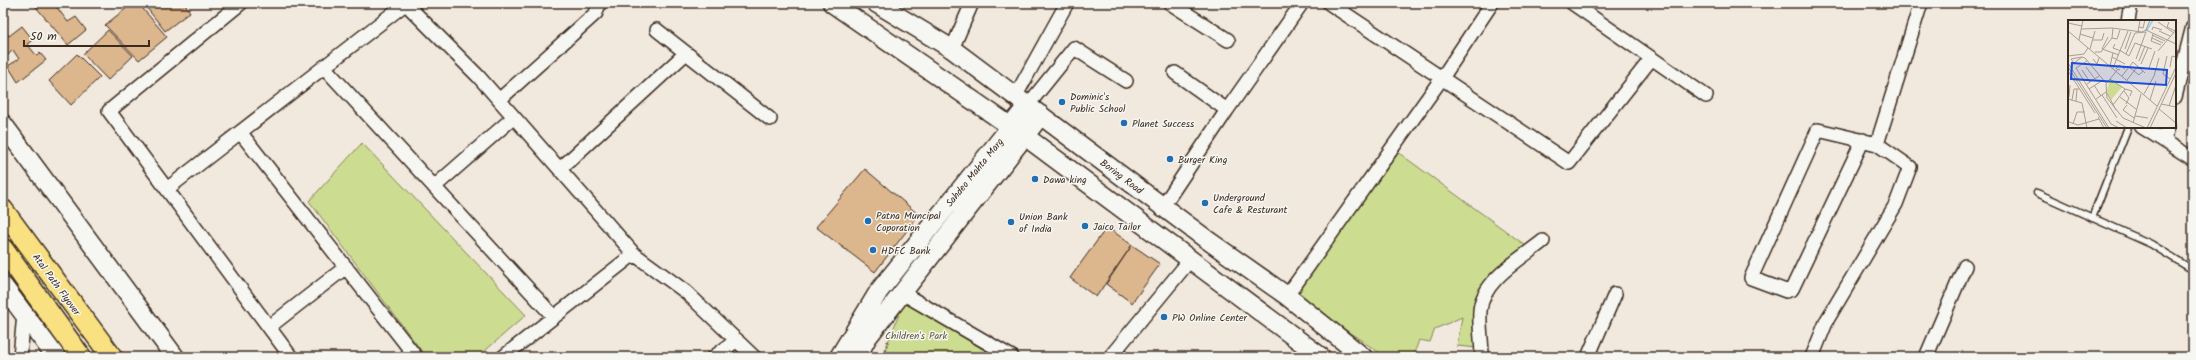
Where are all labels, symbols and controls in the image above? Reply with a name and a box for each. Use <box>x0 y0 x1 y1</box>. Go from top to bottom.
inset map <box>2068 20 2176 128</box>
scale bar <box>24 22 149 48</box>
text: 50 m <box>30 27 57 46</box>
place label: Dominic's Public School <box>1070 89 1126 117</box>
marker: Dominic's Public School <box>1057 97 1067 107</box>
place label: Planet Success <box>1132 116 1195 132</box>
marker: Planet Success <box>1119 118 1129 128</box>
street label: Sahdeo Mahta Marg <box>942 135 1008 211</box>
place label: Burger King <box>1178 152 1228 168</box>
marker: Burger King <box>1165 154 1175 164</box>
street label: Boring Road <box>1096 155 1147 199</box>
place label: Dawa king <box>1043 172 1087 188</box>
marker: Dawa king <box>1030 174 1040 184</box>
place label: Underground Cafe & Resturant <box>1213 190 1288 218</box>
marker: Underground Cafe & Resturant <box>1200 198 1210 208</box>
place label: Patna Muncipal Coporation <box>876 208 941 236</box>
place label: Union Bank of India <box>1019 209 1068 237</box>
marker: Patna Muncipal Coporation <box>863 216 873 226</box>
marker: Union Bank of India <box>1006 217 1016 227</box>
place label: Jaico Tailor <box>1093 219 1141 235</box>
marker: Jaico Tailor <box>1080 221 1090 231</box>
place label: HDFC Bank <box>881 243 931 259</box>
marker: HDFC Bank <box>868 245 878 255</box>
street label: Atal Path Flyover <box>28 250 85 320</box>
place label: PW Online Center <box>1172 310 1248 326</box>
marker: PW Online Center <box>1159 312 1169 322</box>
park label: Children's Park <box>885 328 947 344</box>

